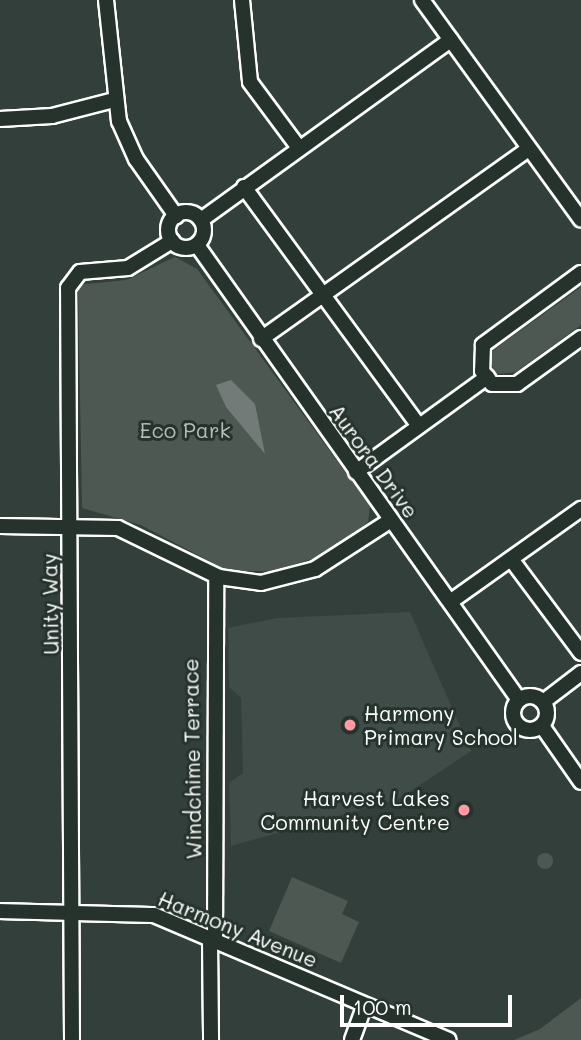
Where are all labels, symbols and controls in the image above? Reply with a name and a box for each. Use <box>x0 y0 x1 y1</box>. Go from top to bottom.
street label: Aurora Drive <box>324 399 424 523</box>
park label: Eco Park <box>139 417 231 443</box>
street label: Unity Way <box>37 553 63 655</box>
street label: Windchime Terrace <box>178 658 206 860</box>
place label: Harmony Primary School <box>364 700 518 750</box>
marker: Harmony Primary School <box>342 717 358 733</box>
place label: Harvest Lakes Community Centre <box>260 785 450 835</box>
marker: Harvest Lakes Community Centre <box>456 802 472 818</box>
street label: Harmony Avenue <box>155 886 321 972</box>
scale bar <box>343 981 514 1025</box>
text: 100 m <box>353 993 412 1020</box>

